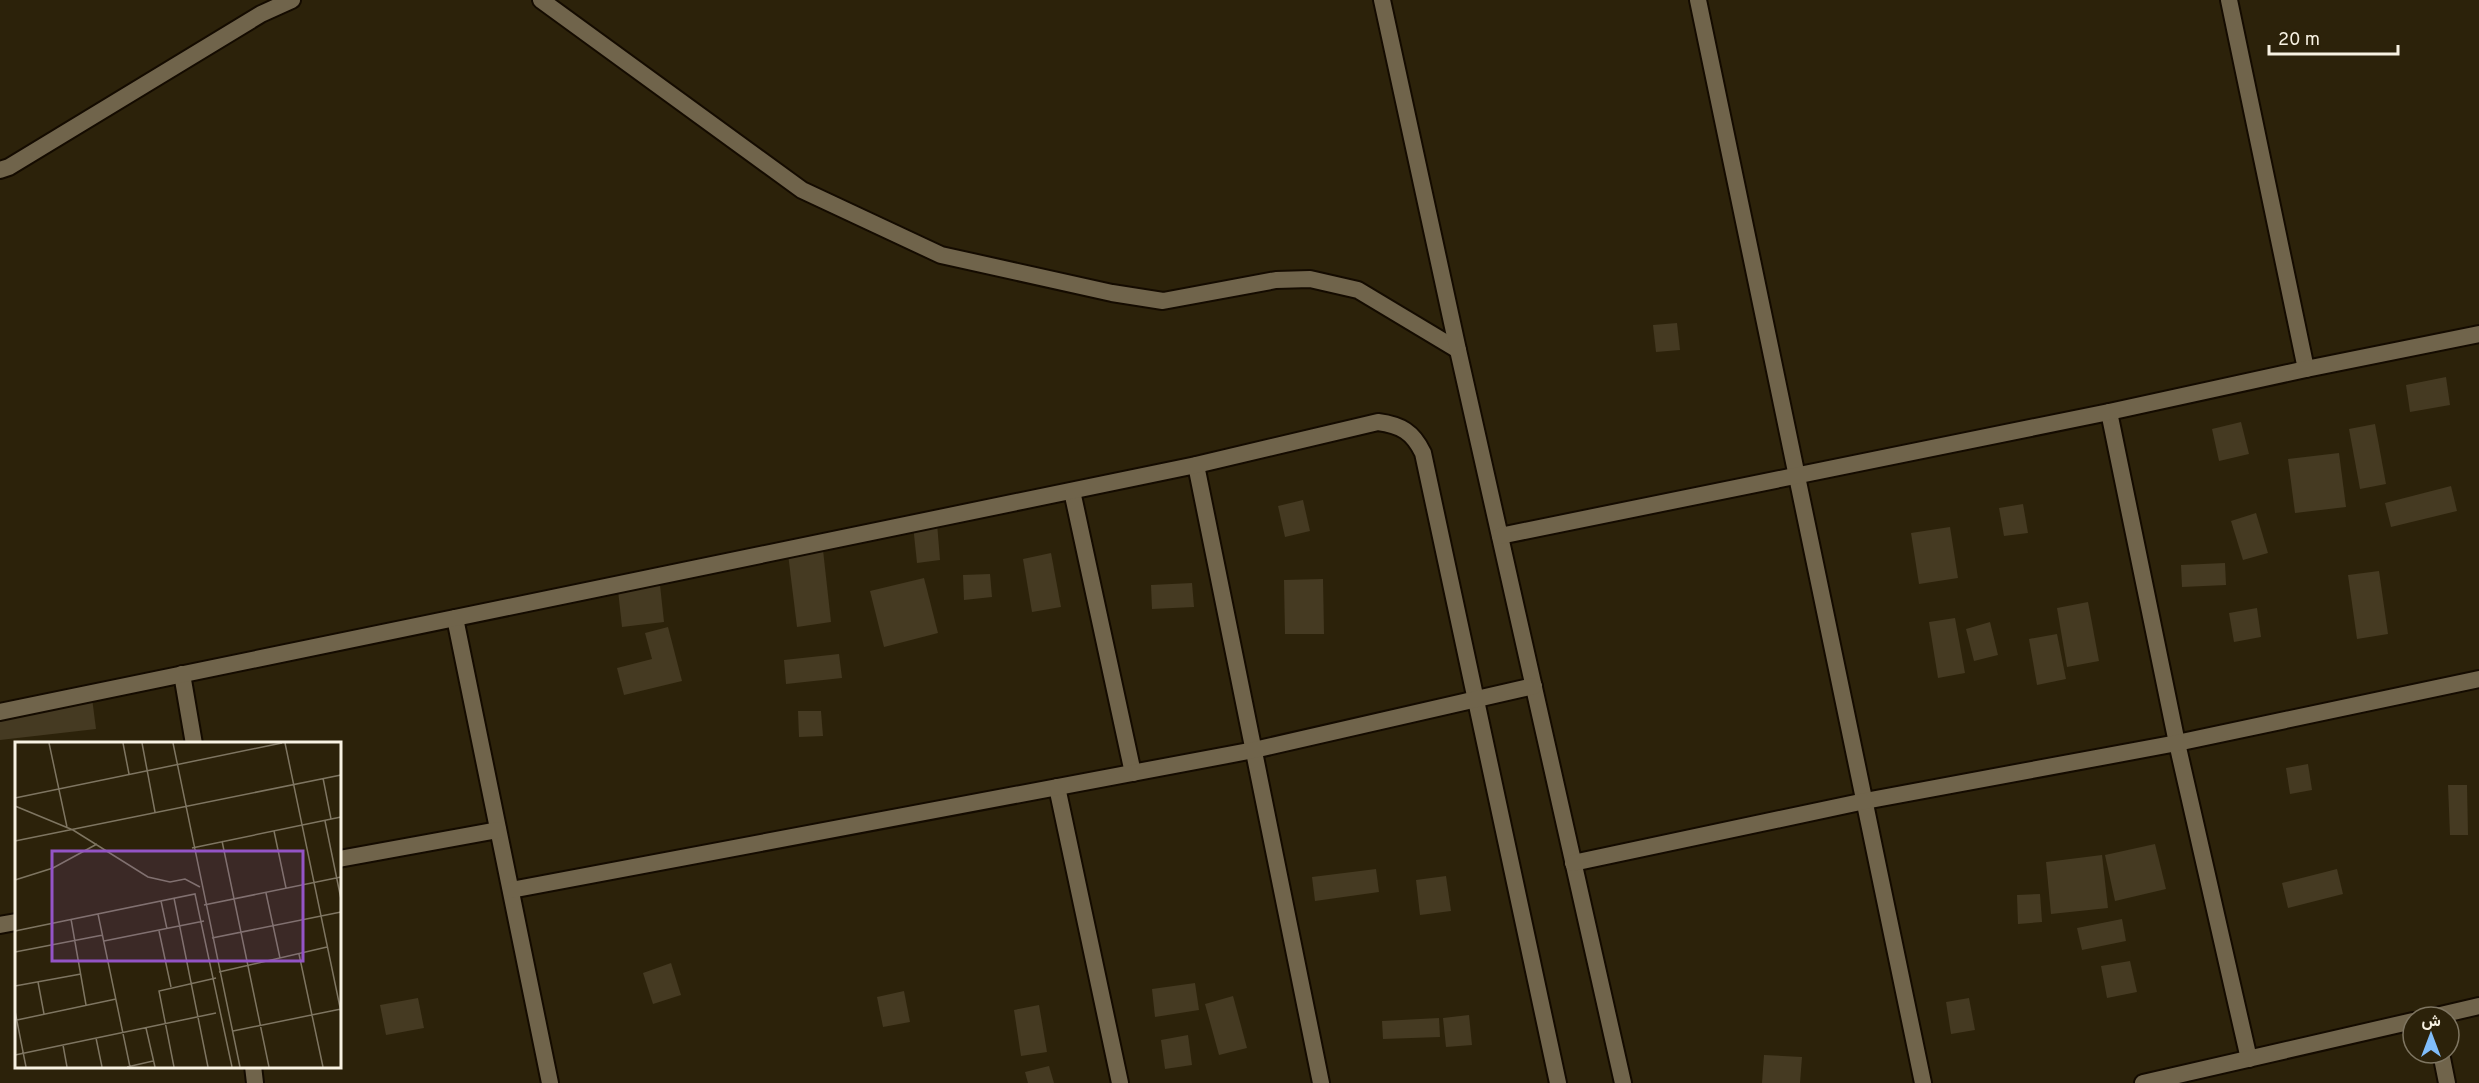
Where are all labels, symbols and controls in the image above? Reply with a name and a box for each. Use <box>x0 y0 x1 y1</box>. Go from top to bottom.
scale bar <box>2269 18 2398 56</box>
text: 20 m <box>2278 29 2320 52</box>
inset map <box>15 742 340 1068</box>
north arrow <box>2401 1005 2461 1065</box>
text: ش <box>2421 1012 2441 1032</box>

